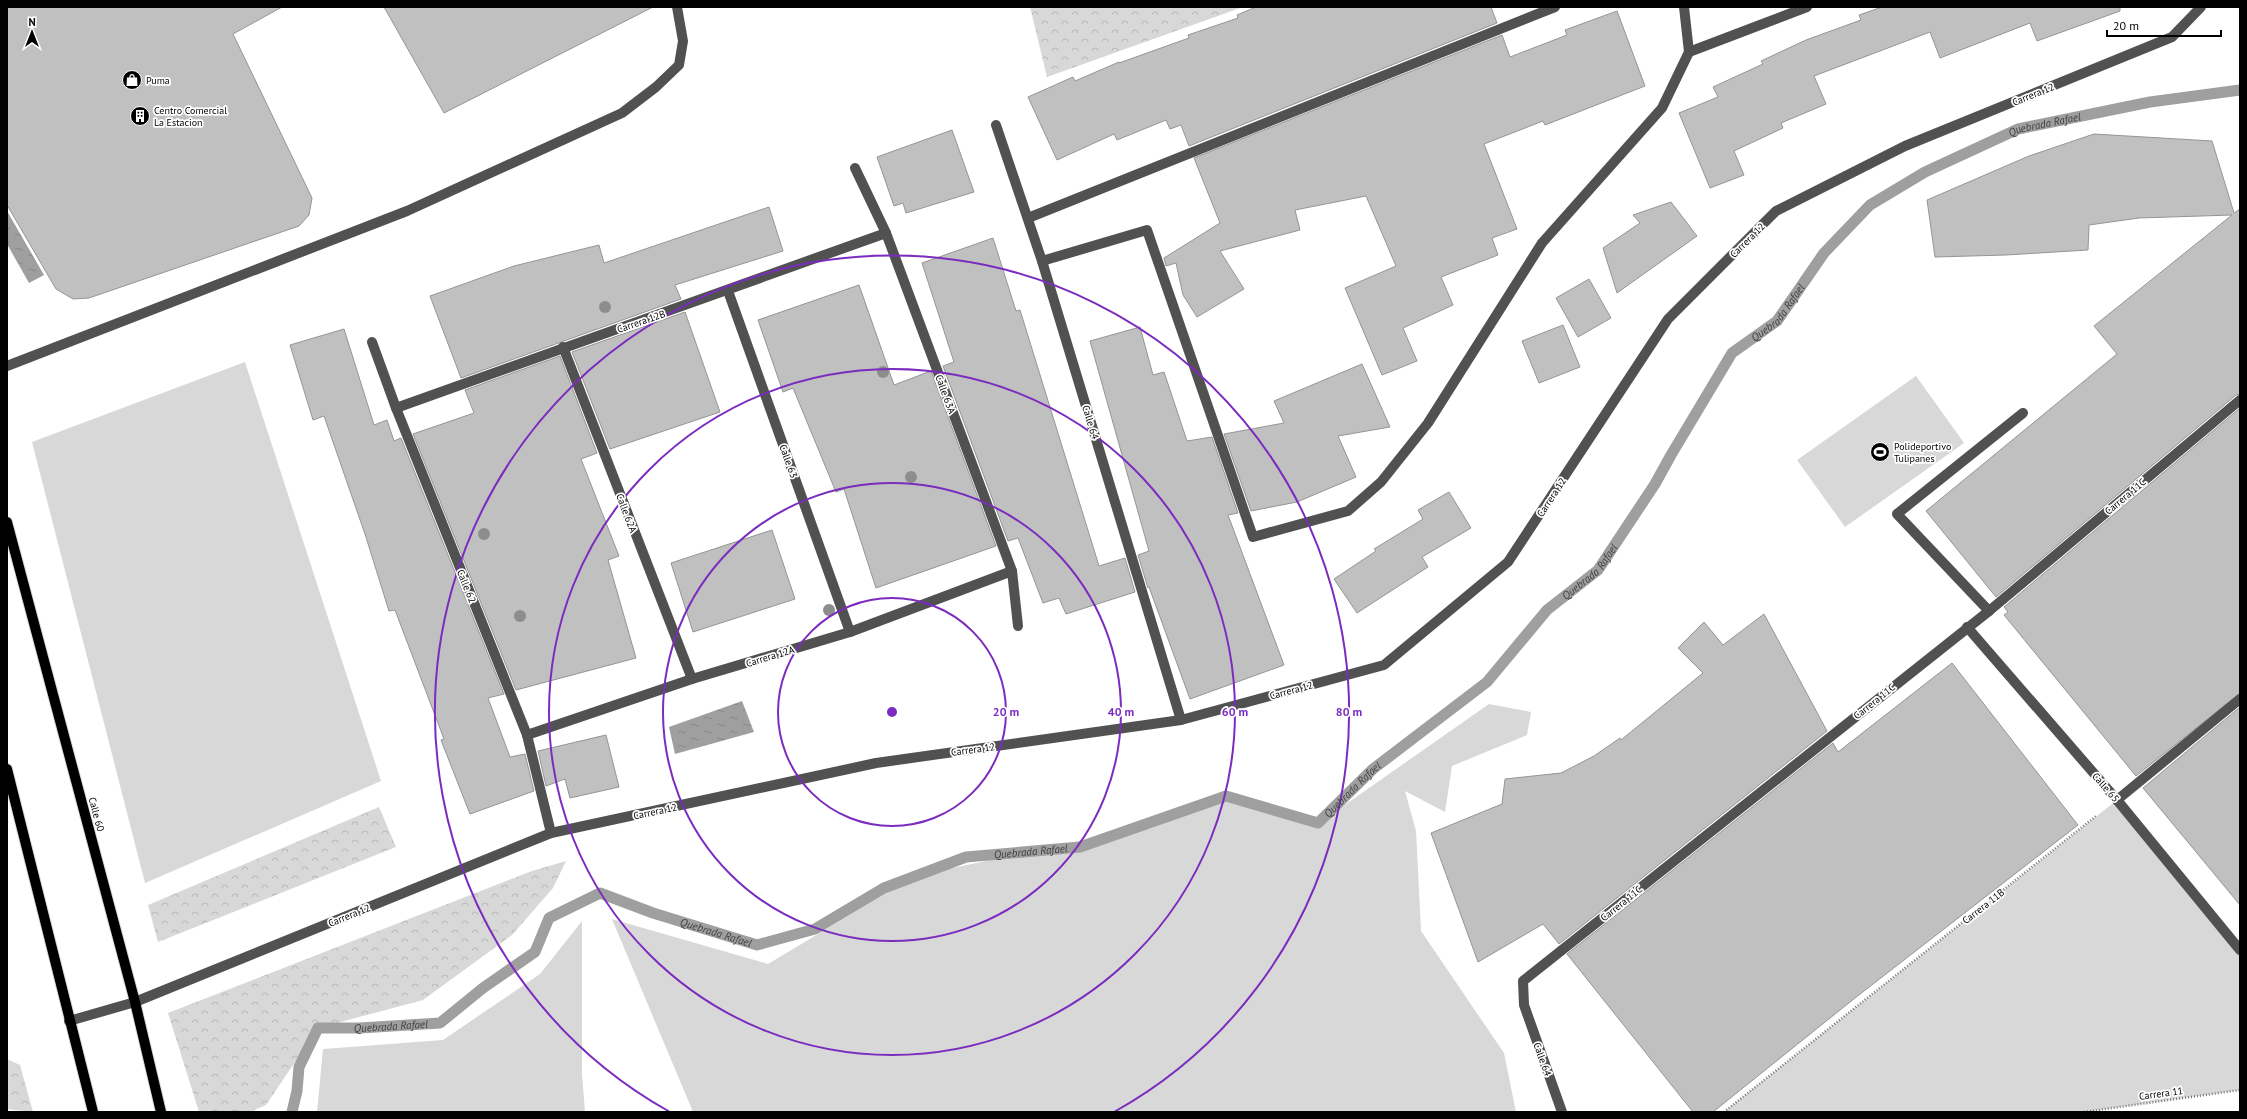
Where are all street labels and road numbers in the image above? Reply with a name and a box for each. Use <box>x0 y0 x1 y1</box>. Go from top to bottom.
street label: Carrera 12 <box>2010 80 2056 109</box>
street label: Carrera 12 <box>1727 220 1768 261</box>
street label: Carrera 12B <box>615 307 667 336</box>
street label: Calle 63A <box>932 373 959 416</box>
street label: Calle 64 <box>1079 404 1102 441</box>
street label: Calle 63 <box>776 443 801 480</box>
street label: Carrera 12 <box>1534 475 1569 519</box>
street label: Carrera 11C <box>2102 475 2149 517</box>
street label: Calle 62A <box>613 492 640 535</box>
street label: Calle 62 <box>454 568 479 605</box>
street label: Carrera 12A <box>744 643 796 670</box>
street label: Carrera 12 <box>1268 678 1314 702</box>
street label: Carrera 11C <box>1851 680 1898 722</box>
street label: Carrera 12 <box>950 740 996 759</box>
street label: Calle 65 <box>2089 770 2122 805</box>
street label: Calle 60 <box>86 796 107 833</box>
street label: Carrera 12 <box>632 801 678 822</box>
street label: Carrera 11C <box>1598 882 1645 924</box>
street label: Carrera 11B <box>1960 886 2007 927</box>
street label: Carrera 12 <box>326 901 372 930</box>
street label: Calle 64 <box>1530 1041 1555 1078</box>
street label: Carrera 11 <box>2138 1084 2184 1103</box>

